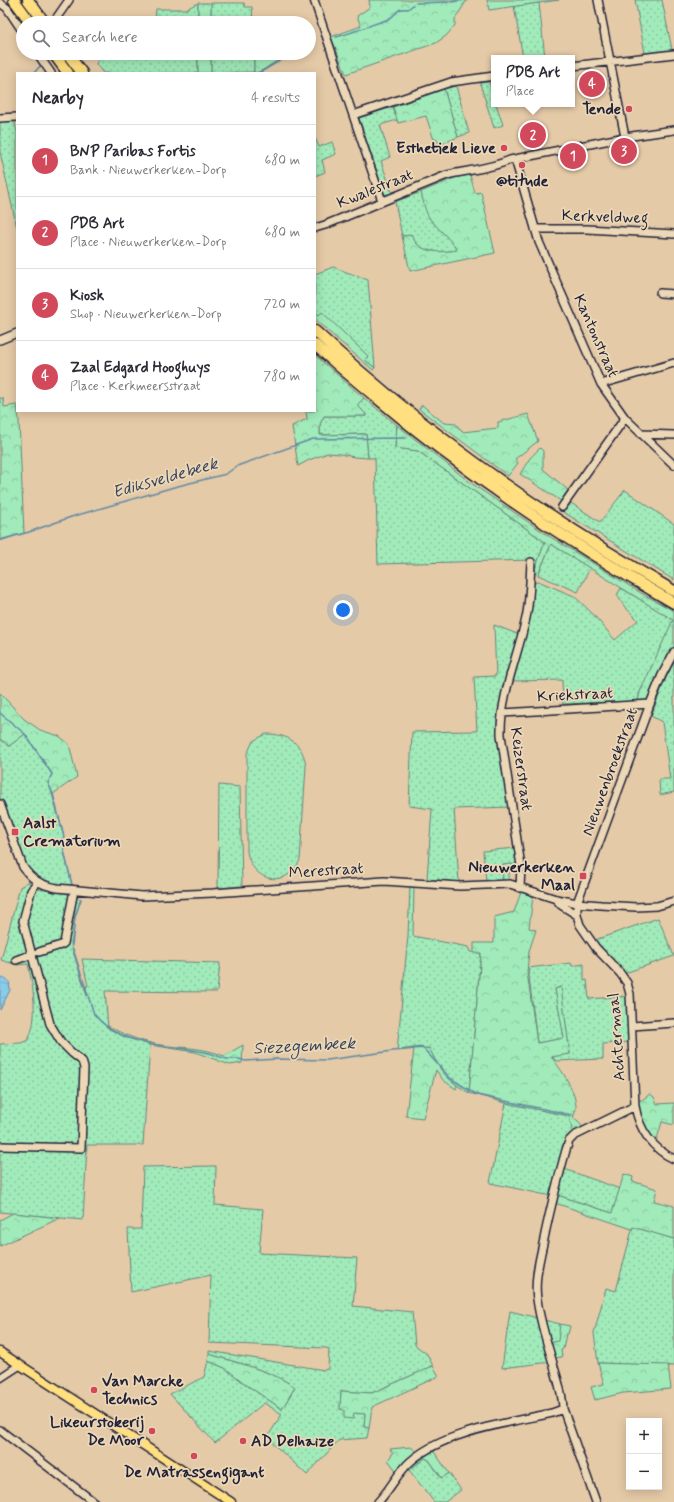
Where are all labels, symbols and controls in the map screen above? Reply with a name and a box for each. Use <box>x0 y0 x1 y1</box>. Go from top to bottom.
search box <box>16 16 316 60</box>
icon: search <box>30 27 52 49</box>
text: Search here <box>62 28 138 48</box>
popup <box>491 55 575 107</box>
text: PDB Art <box>506 63 560 83</box>
pin: 4 <box>579 69 605 99</box>
text: Place <box>506 83 534 100</box>
text: Nearby <box>32 87 84 109</box>
text: 4 results <box>251 90 300 107</box>
place label: Tende <box>582 99 621 120</box>
marker: Tende <box>624 104 634 114</box>
pin: 2 <box>520 120 546 150</box>
pin: 3 <box>611 136 637 166</box>
place label: Esthetiek Lieve <box>396 138 496 159</box>
pin: 1 <box>560 141 586 171</box>
text: BNP Paribas Fortis <box>70 142 195 162</box>
marker: Esthetiek Lieve <box>499 143 509 153</box>
text: 1 <box>42 152 48 169</box>
text: 680 m <box>265 152 300 169</box>
marker: @titude <box>517 160 527 170</box>
text: Bank · Nieuwerkerken-Dorp <box>70 162 226 179</box>
street label: Kwalestraat <box>334 164 416 214</box>
place label: @titude <box>496 171 548 192</box>
street label: Kerkveldweg <box>561 205 649 230</box>
text: PDB Art <box>70 214 124 234</box>
text: 2 <box>42 224 48 241</box>
text: 680 m <box>265 224 300 241</box>
text: Place · Nieuwerkerken-Dorp <box>70 234 226 251</box>
text: Kiosk <box>70 286 104 306</box>
street label: Kantonstraat <box>568 291 624 381</box>
text: 3 <box>42 296 48 313</box>
text: 720 m <box>264 296 300 313</box>
text: Shop · Nieuwerkerken-Dorp <box>70 306 222 323</box>
text: Zaal Edgard Hooghuys <box>70 358 210 378</box>
text: 4 <box>41 368 49 385</box>
text: 780 m <box>263 368 300 385</box>
text: Place · Kerkmeersstraat <box>70 378 201 395</box>
water label: Ediksveldebeek <box>110 452 221 503</box>
your location <box>333 600 353 620</box>
street label: Kriekstraat <box>537 683 613 707</box>
street label: Nieuwenbroekstraat <box>577 705 643 839</box>
street label: Keizerstraat <box>505 726 537 812</box>
place label: Aalst Crematorium <box>23 813 121 852</box>
marker: Aalst Crematorium <box>10 827 20 837</box>
place label: Nieuwerkerken Maal <box>468 857 575 896</box>
street label: Merestraat <box>288 858 364 884</box>
marker: Nieuwerkerken Maal <box>578 871 588 881</box>
street label: Achtermaal <box>603 992 631 1082</box>
water label: Siezegembeek <box>252 1032 357 1062</box>
place label: Van Marcke Technics <box>102 1371 184 1410</box>
marker: Van Marcke Technics <box>89 1385 99 1395</box>
place label: Likeurstokerij De Moor <box>50 1412 145 1451</box>
map controls <box>626 1418 662 1490</box>
button: + <box>626 1418 662 1454</box>
marker: Likeurstokerij De Moor <box>147 1426 157 1436</box>
place label: AD Delhaize <box>251 1431 334 1452</box>
marker: AD Delhaize <box>238 1436 248 1446</box>
marker: De Matrassengigant <box>189 1451 199 1461</box>
button: − <box>626 1454 662 1490</box>
place label: De Matrassengigant <box>124 1462 264 1485</box>

